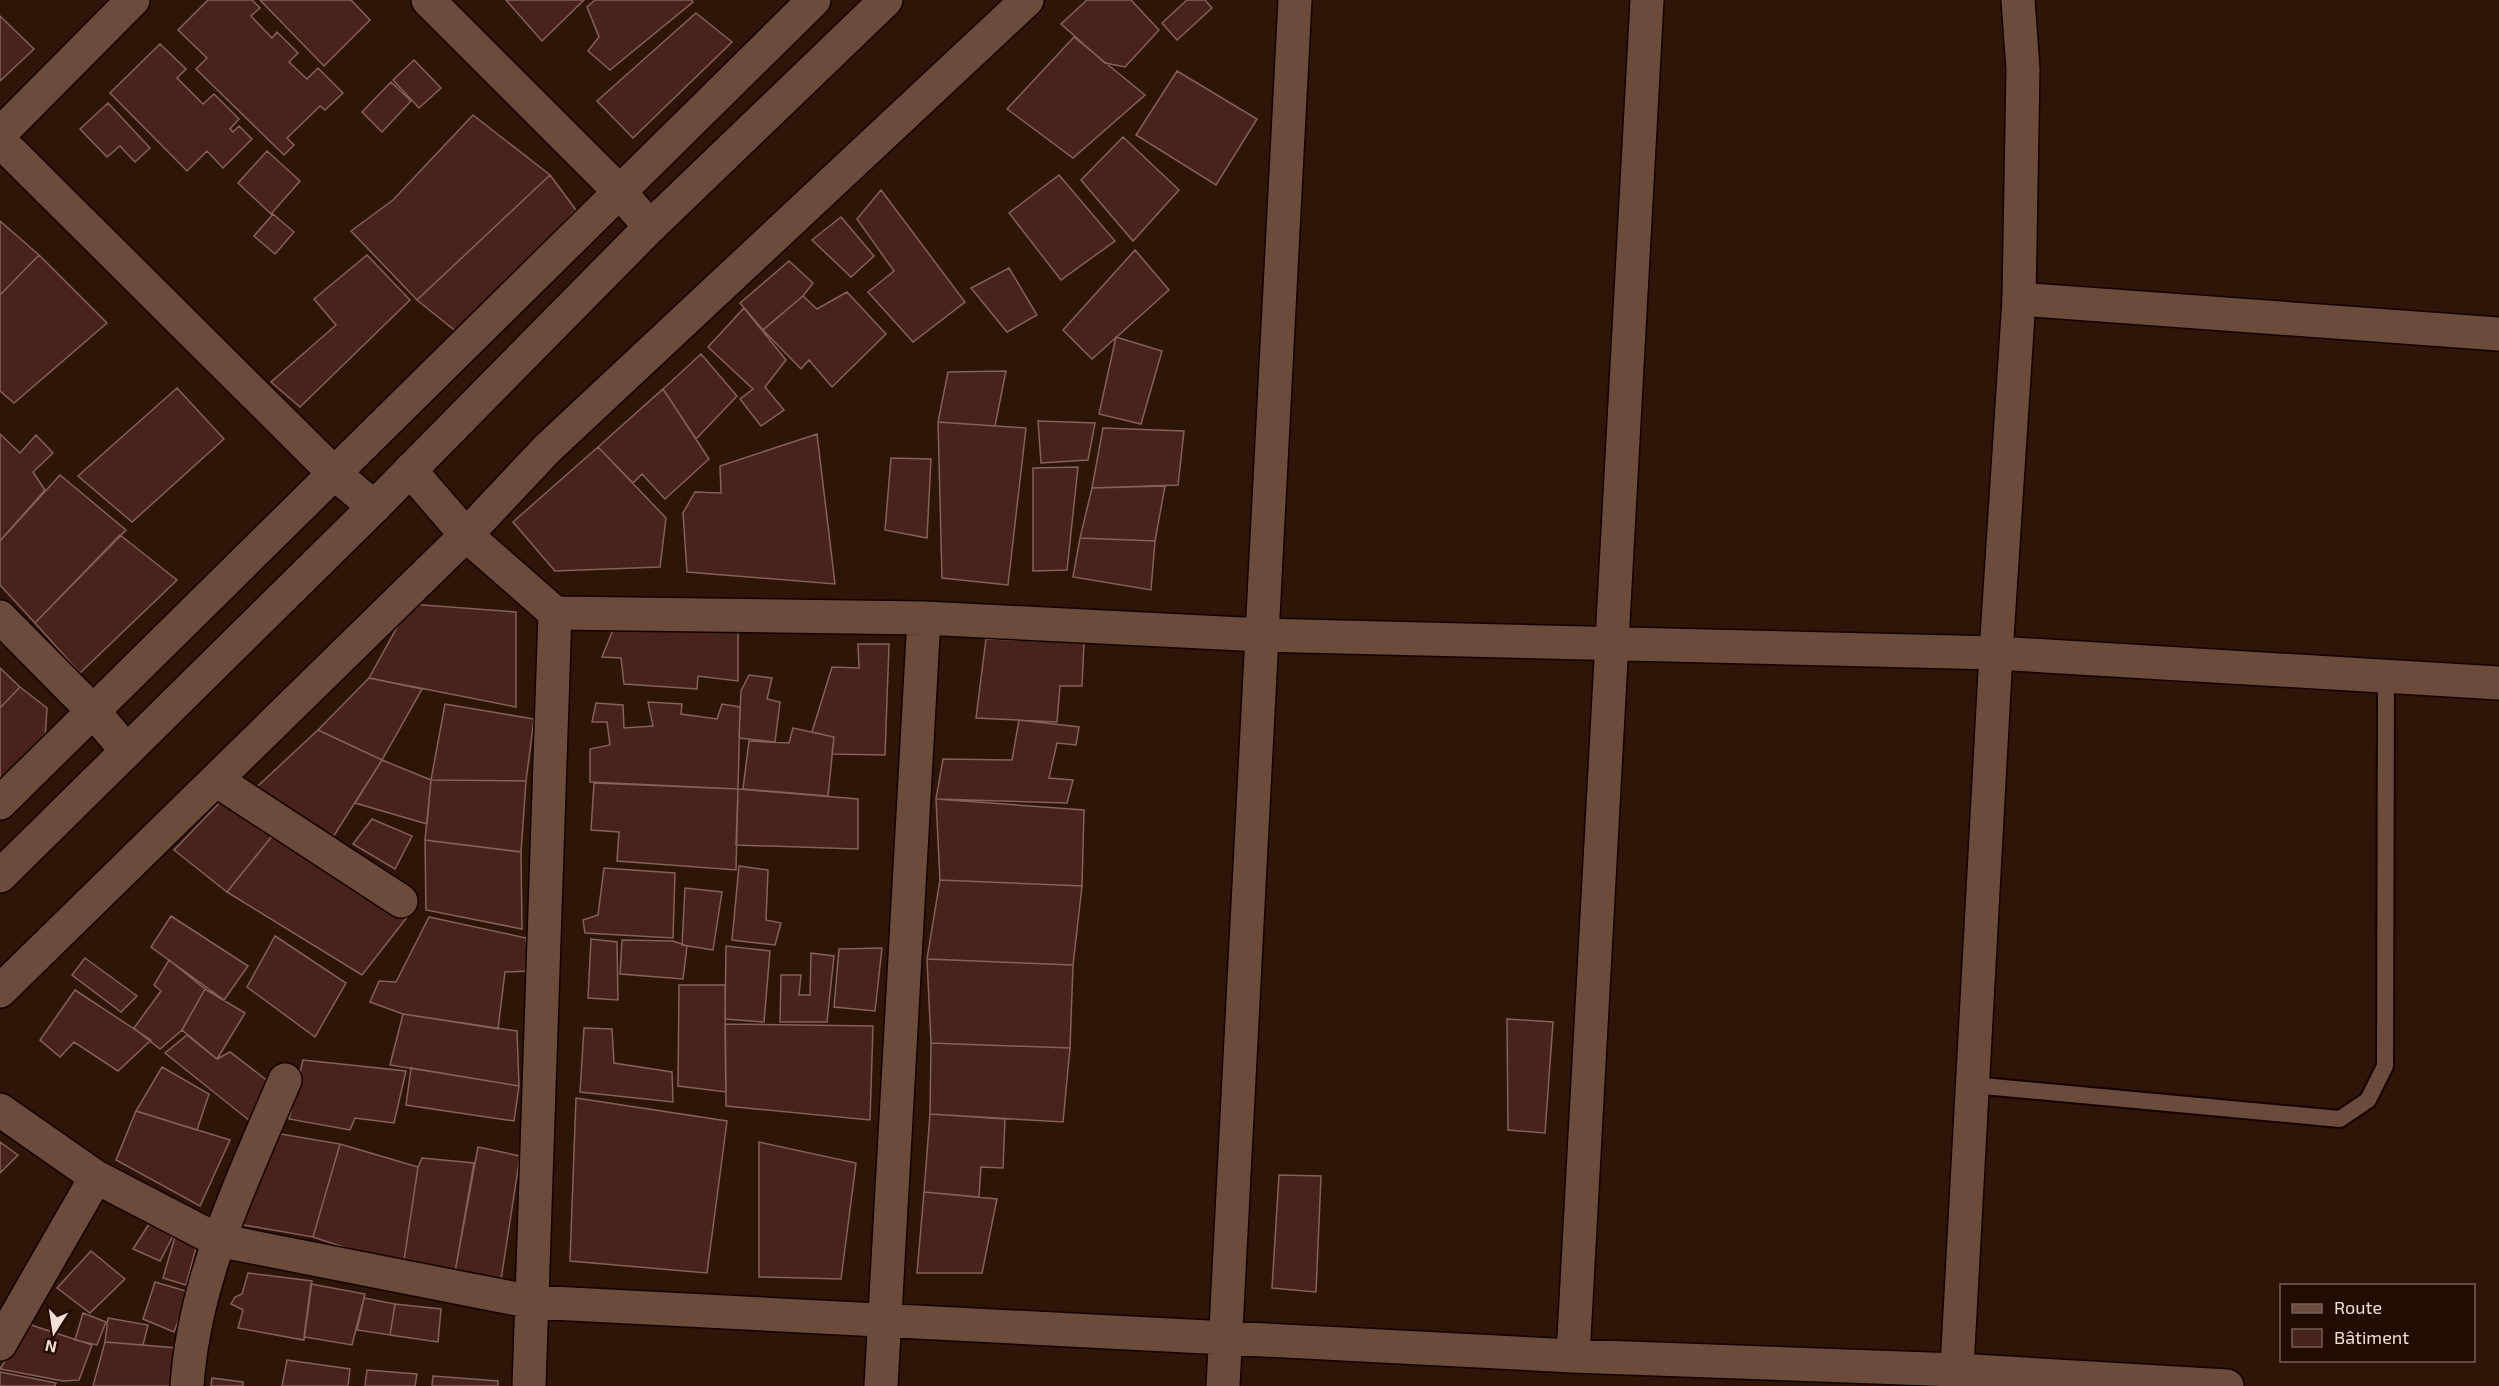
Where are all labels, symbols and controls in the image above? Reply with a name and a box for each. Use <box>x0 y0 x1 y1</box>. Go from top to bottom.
legend <box>2280 1284 2475 1362</box>
text: Route <box>2334 1296 2382 1318</box>
north arrow <box>24 1302 84 1362</box>
text: Bâtiment <box>2334 1326 2409 1348</box>
text: N <box>43 1337 58 1358</box>

